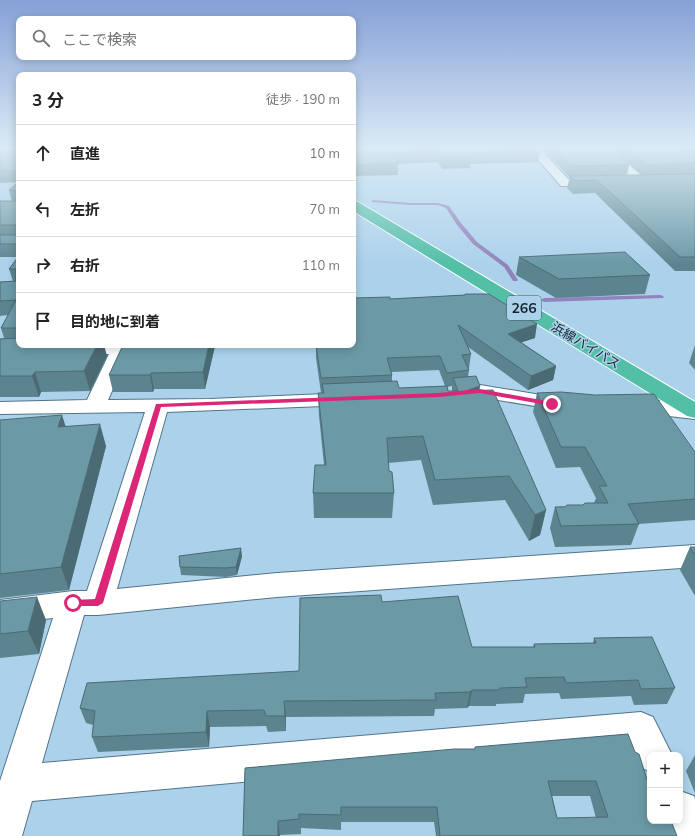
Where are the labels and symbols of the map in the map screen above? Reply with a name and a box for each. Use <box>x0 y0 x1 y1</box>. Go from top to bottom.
road number: 266 <box>507 296 541 320</box>
street label: 浜線バイパス <box>549 318 623 372</box>
route end <box>543 395 561 413</box>
route start <box>64 594 82 612</box>

